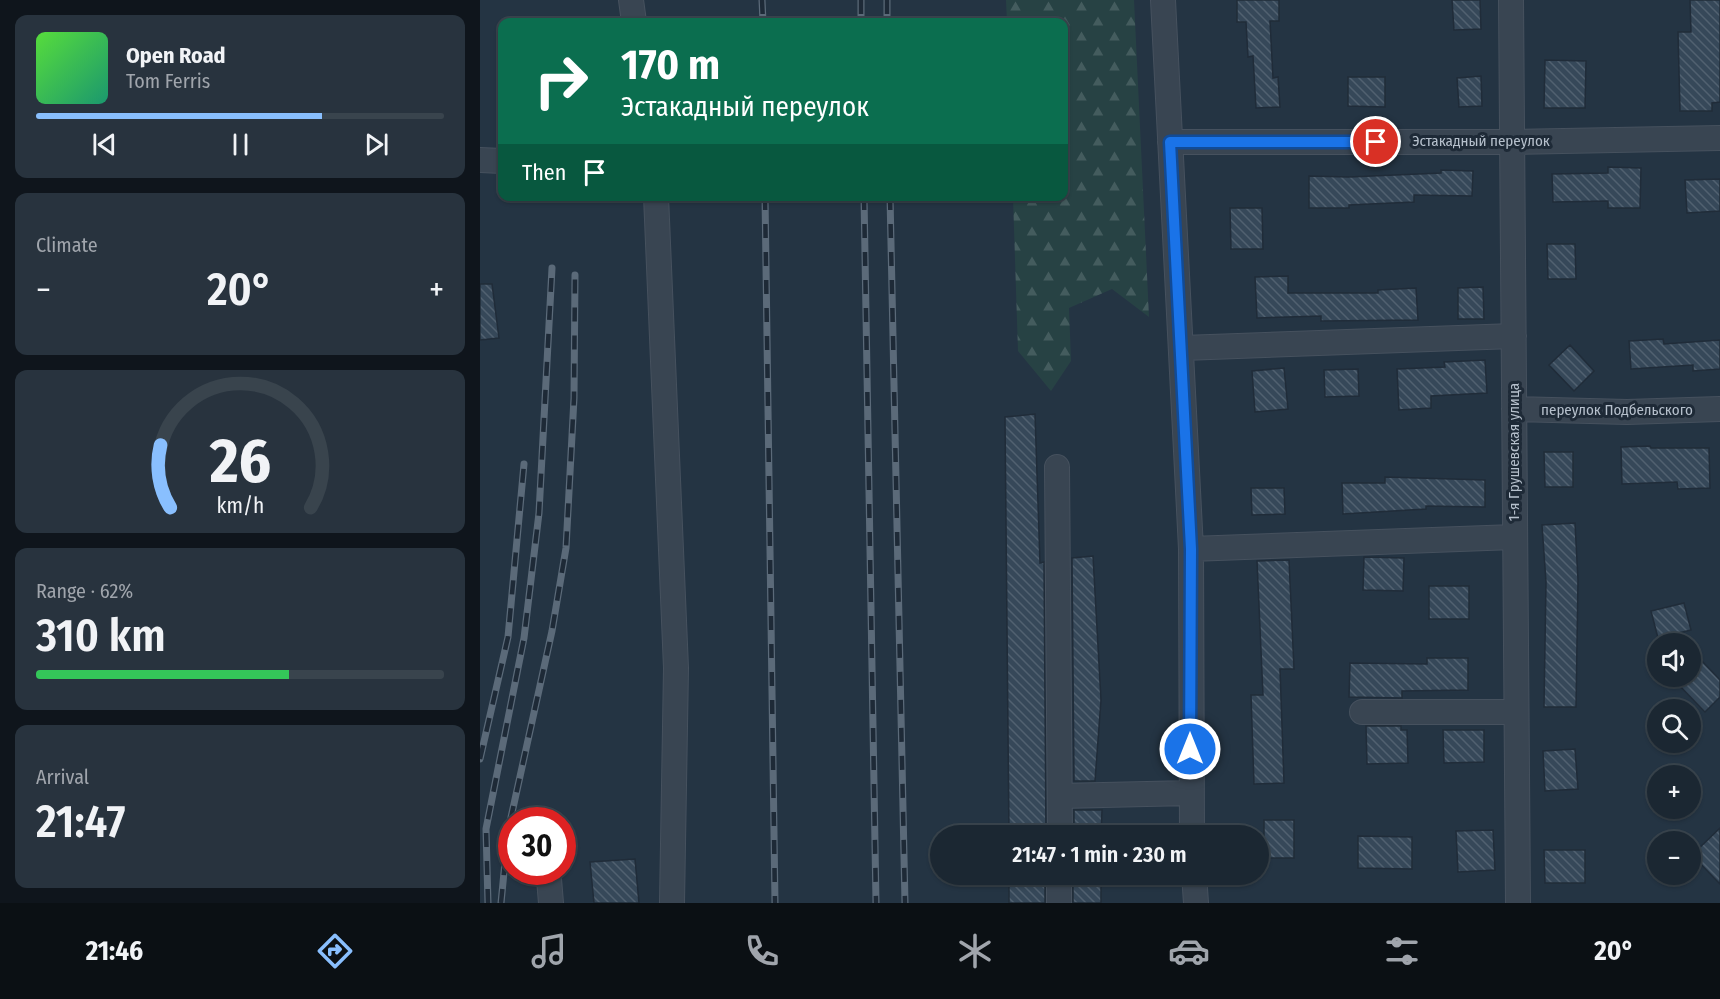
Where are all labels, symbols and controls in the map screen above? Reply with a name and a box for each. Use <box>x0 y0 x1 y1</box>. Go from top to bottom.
text: 170 m <box>621 40 720 90</box>
text: Open Road <box>126 42 226 69</box>
icon: right <box>522 42 600 120</box>
text: Tom Ferris <box>126 69 210 93</box>
text: Эстакадный переулок <box>621 91 869 123</box>
pin <box>1350 116 1401 167</box>
icon: arrive <box>1359 125 1392 158</box>
icon: previous <box>88 128 121 161</box>
icon: pause <box>224 128 257 161</box>
icon: next <box>360 128 393 161</box>
street label: Эстакадный переулок <box>1412 132 1550 150</box>
icon: arrive <box>578 156 611 189</box>
text: Then <box>522 159 566 186</box>
text: Climate <box>36 233 98 257</box>
text: 20° <box>207 263 273 317</box>
text: − <box>36 270 51 310</box>
text: + <box>429 270 444 310</box>
street label: 1-я Грушевская улица <box>1505 383 1523 521</box>
street label: переулок Подбельского <box>1541 401 1693 419</box>
text: 26 <box>208 425 271 500</box>
text: km/h <box>216 494 264 520</box>
text: Range · 62% <box>36 579 133 603</box>
text: 310 km <box>36 609 166 663</box>
map controls <box>1647 633 1701 885</box>
button: sound <box>1647 633 1701 687</box>
button: search <box>1647 699 1701 753</box>
position arrow <box>1158 717 1222 781</box>
text: Arrival <box>36 765 89 789</box>
button: + <box>1647 765 1701 819</box>
text: 21:47 <box>36 795 125 849</box>
speed limit sign: 30 <box>498 807 576 885</box>
button: − <box>1647 831 1701 885</box>
text: 21:47 · 1 min · 230 m <box>1012 841 1187 868</box>
icon: directions <box>314 930 356 972</box>
icon: music <box>528 930 570 972</box>
icon: phone <box>741 930 783 972</box>
icon: climate <box>954 930 996 972</box>
icon: car <box>1168 930 1210 972</box>
icon: filters <box>1381 930 1423 972</box>
text: 21:46 <box>86 935 143 967</box>
text: 20° <box>1594 935 1634 967</box>

